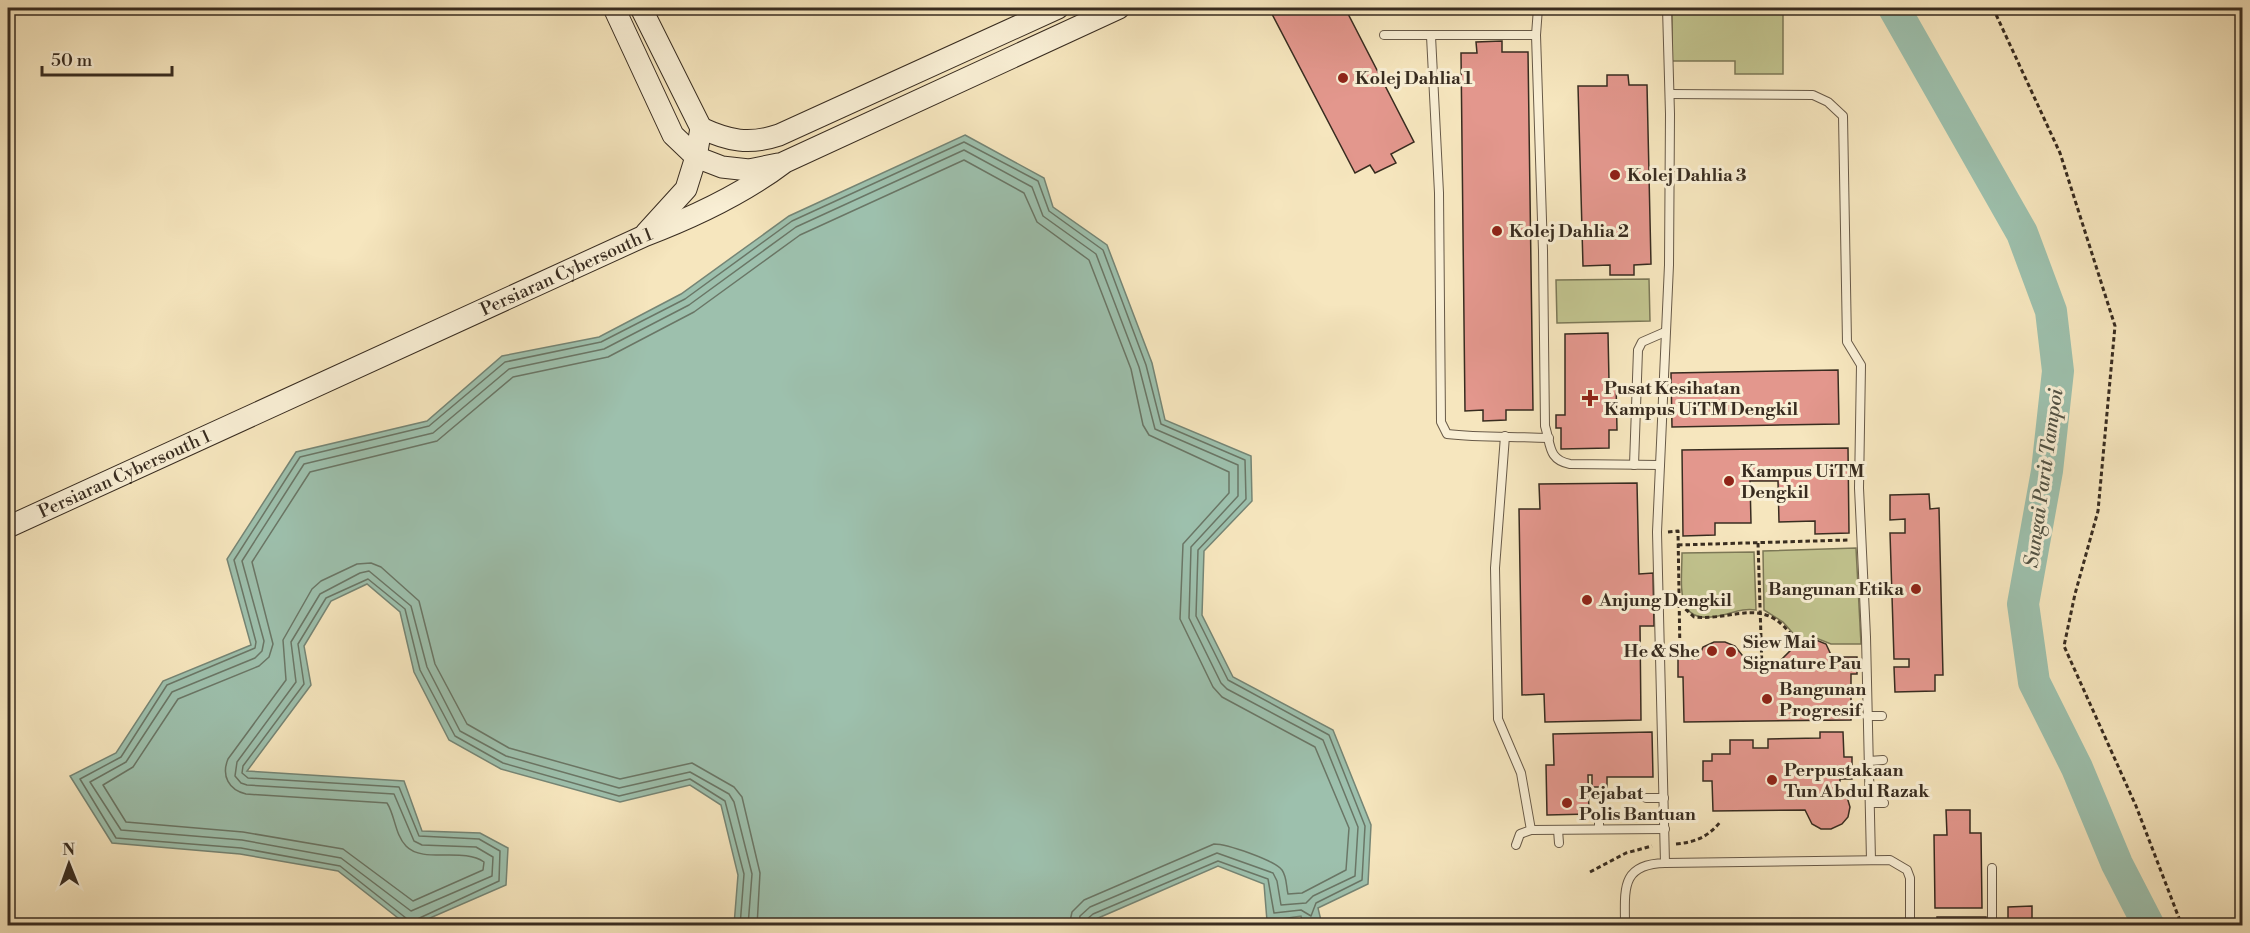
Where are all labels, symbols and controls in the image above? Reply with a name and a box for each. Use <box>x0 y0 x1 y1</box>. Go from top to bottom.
scale bar <box>42 39 172 77</box>
text: 50 m <box>51 49 93 72</box>
place label: Kolej Dahlia 1 <box>1355 67 1473 90</box>
marker: Kolej Dahlia 1 <box>1336 71 1350 85</box>
place label: Kolej Dahlia 3 <box>1627 164 1747 187</box>
marker: Kolej Dahlia 3 <box>1608 168 1622 182</box>
place label: Kolej Dahlia 2 <box>1509 220 1629 243</box>
street label: Persiaran Cybersouth 1 <box>477 223 656 321</box>
marker: Kolej Dahlia 2 <box>1490 224 1504 238</box>
place label: Pusat Kesihatan Kampus UiTM Dengkil <box>1604 377 1798 421</box>
water label: Sungai Parit Tampoi <box>2020 386 2070 569</box>
marker: Pusat Kesihatan Kampus UiTM Dengkil <box>1581 389 1599 407</box>
street label: Persiaran Cybersouth 1 <box>35 425 215 524</box>
place label: Kampus UiTM Dengkil <box>1741 460 1865 504</box>
marker: Kampus UiTM Dengkil <box>1722 474 1736 488</box>
place label: Bangunan Etika <box>1768 578 1904 601</box>
marker: Bangunan Etika <box>1909 582 1923 596</box>
place label: Anjung Dengkil <box>1598 589 1732 612</box>
marker: Anjung Dengkil <box>1580 593 1594 607</box>
place label: Siew Mai Signature Pau <box>1743 631 1861 675</box>
place label: He & She <box>1624 640 1700 663</box>
marker: He & She <box>1705 644 1719 658</box>
marker: Siew Mai Signature Pau <box>1724 645 1738 659</box>
place label: Bangunan Progresif <box>1779 678 1866 722</box>
marker: Bangunan Progresif <box>1760 692 1774 706</box>
place label: Perpustakaan Tun Abdul Razak <box>1784 759 1930 803</box>
marker: Perpustakaan Tun Abdul Razak <box>1765 773 1779 787</box>
place label: Pejabat Polis Bantuan <box>1579 782 1696 826</box>
marker: Pejabat Polis Bantuan <box>1560 796 1574 810</box>
north arrow <box>39 834 99 894</box>
text: N <box>62 840 76 860</box>

